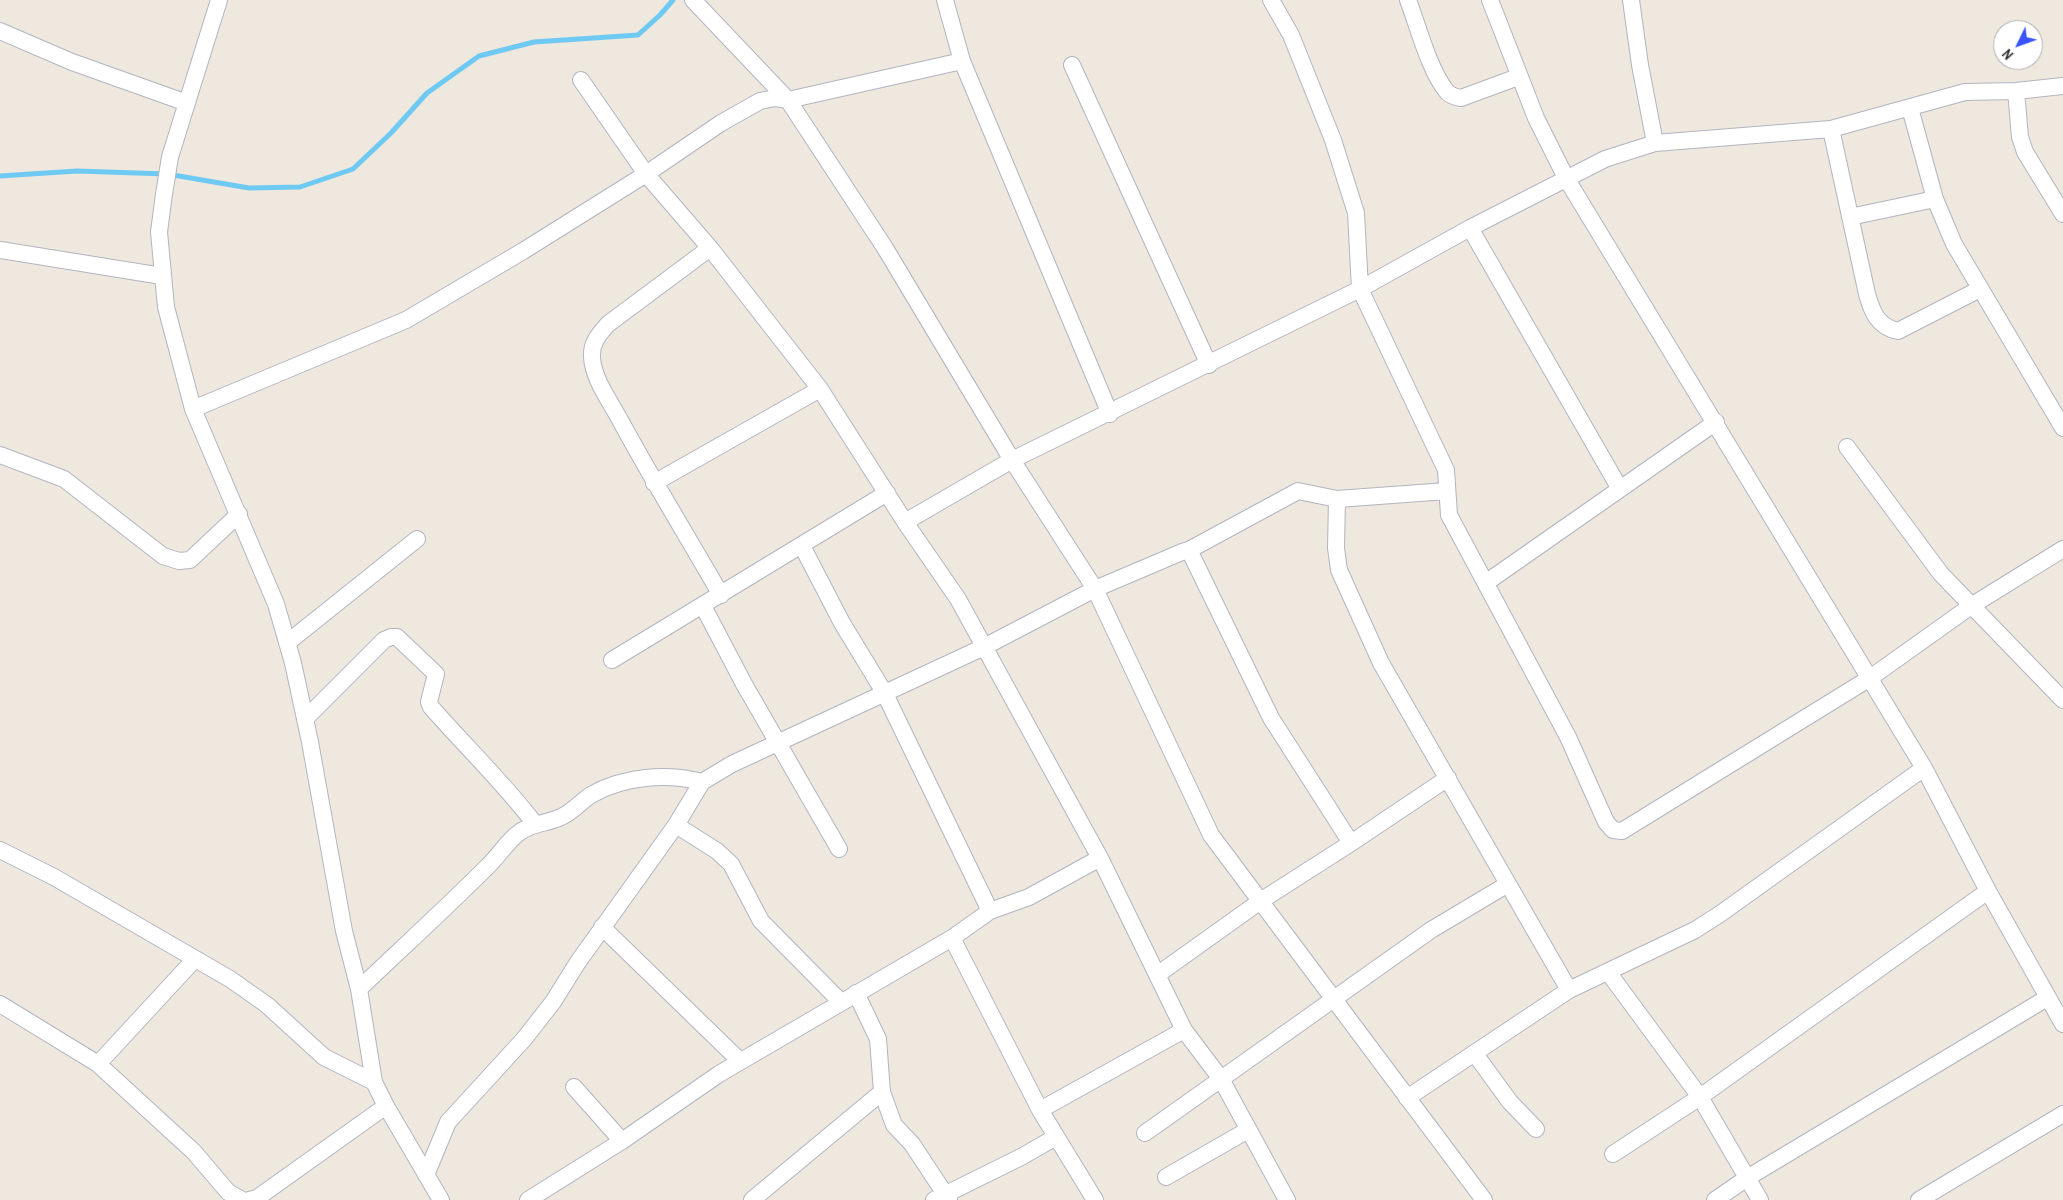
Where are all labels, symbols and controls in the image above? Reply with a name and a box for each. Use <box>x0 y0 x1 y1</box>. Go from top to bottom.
north arrow <box>1993 20 2043 70</box>
text: N <box>1998 45 2017 63</box>

